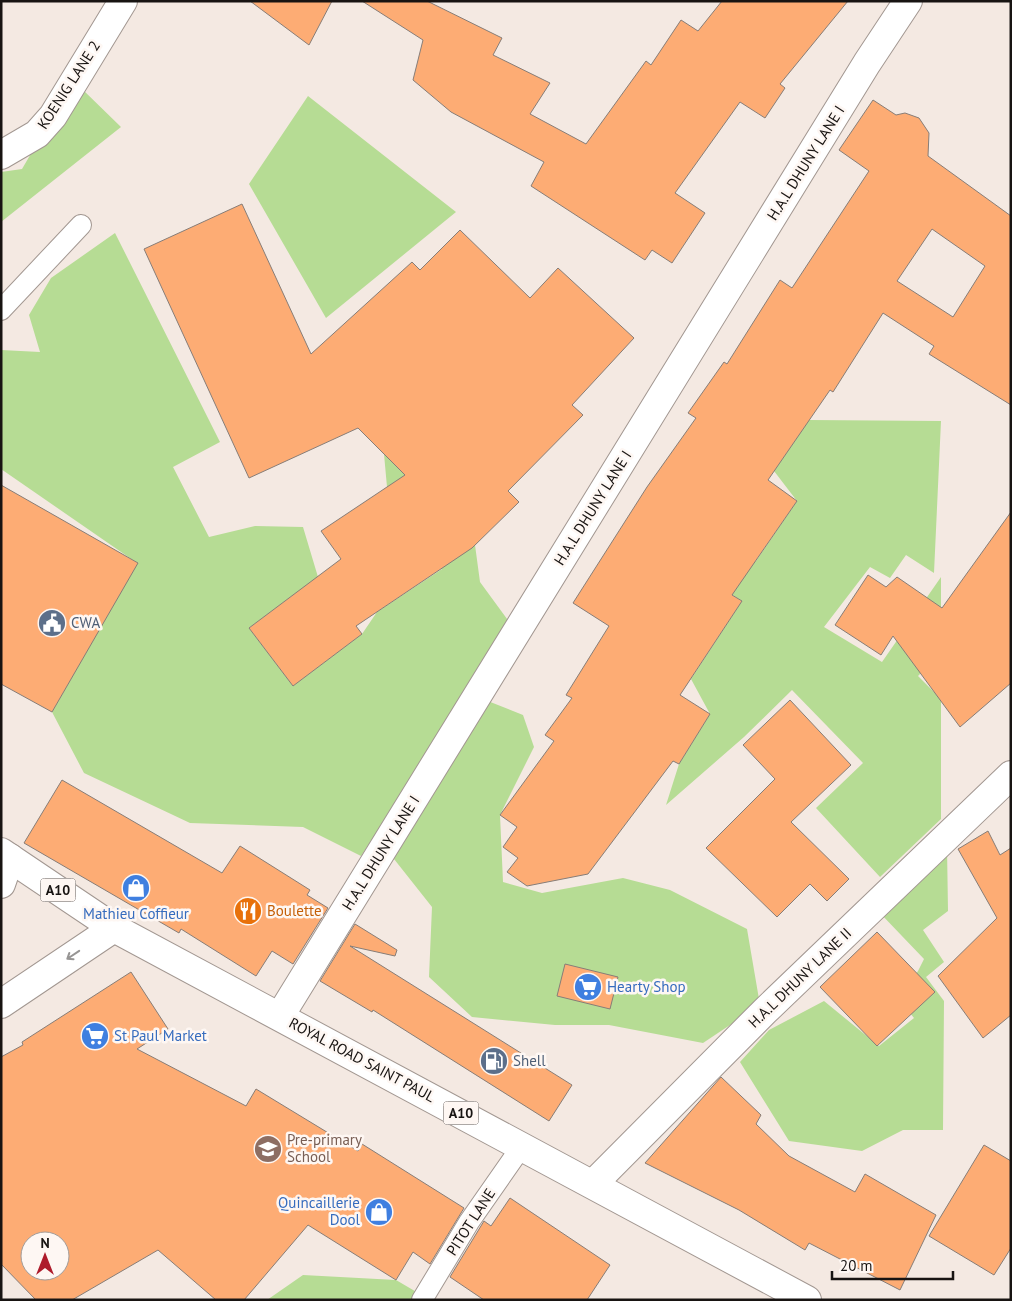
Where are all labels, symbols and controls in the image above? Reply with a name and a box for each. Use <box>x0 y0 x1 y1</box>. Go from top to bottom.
street label: KOENIG LANE 2 <box>33 37 104 132</box>
street label: H.A.L DHUNY LANE I <box>763 102 849 224</box>
street label: H.A.L DHUNY LANE I <box>550 447 636 569</box>
public building icon: CWA <box>37 608 67 638</box>
place label: CWA <box>71 613 100 632</box>
street label: H.A.L DHUNY LANE I <box>338 792 424 914</box>
shop icon: Mathieu Coffieur <box>121 873 151 903</box>
road number: A10 <box>40 878 76 902</box>
restaurant icon: Boulette <box>233 896 263 926</box>
place label: Boulette <box>267 901 322 920</box>
place label: Mathieu Coffieur <box>83 904 189 923</box>
street label: H.A.L DHUNY LANE II <box>744 924 855 1032</box>
one-way arrow <box>66 950 80 960</box>
supermarket icon: Hearty Shop <box>573 972 603 1002</box>
place label: Hearty Shop <box>607 977 686 996</box>
street label: ROYAL ROAD SAINT PAUL <box>286 1013 439 1106</box>
supermarket icon: St Paul Market <box>80 1021 110 1051</box>
place label: St Paul Market <box>114 1026 207 1045</box>
fuel station icon: Shell <box>479 1046 509 1076</box>
place label: Shell <box>513 1051 546 1070</box>
road number: A10 <box>444 1102 478 1124</box>
place label: Pre-primary School <box>287 1130 362 1166</box>
school or university icon: Pre-primary School <box>253 1134 283 1164</box>
street label: PITOT LANE <box>442 1185 499 1259</box>
place label: Quincaillerie Dool <box>278 1193 361 1229</box>
shop icon: Quincaillerie Dool <box>364 1197 394 1227</box>
north arrow <box>20 1231 70 1281</box>
text: N <box>40 1234 50 1252</box>
scale bar <box>832 1248 953 1280</box>
text: 20 m <box>840 1256 873 1275</box>

